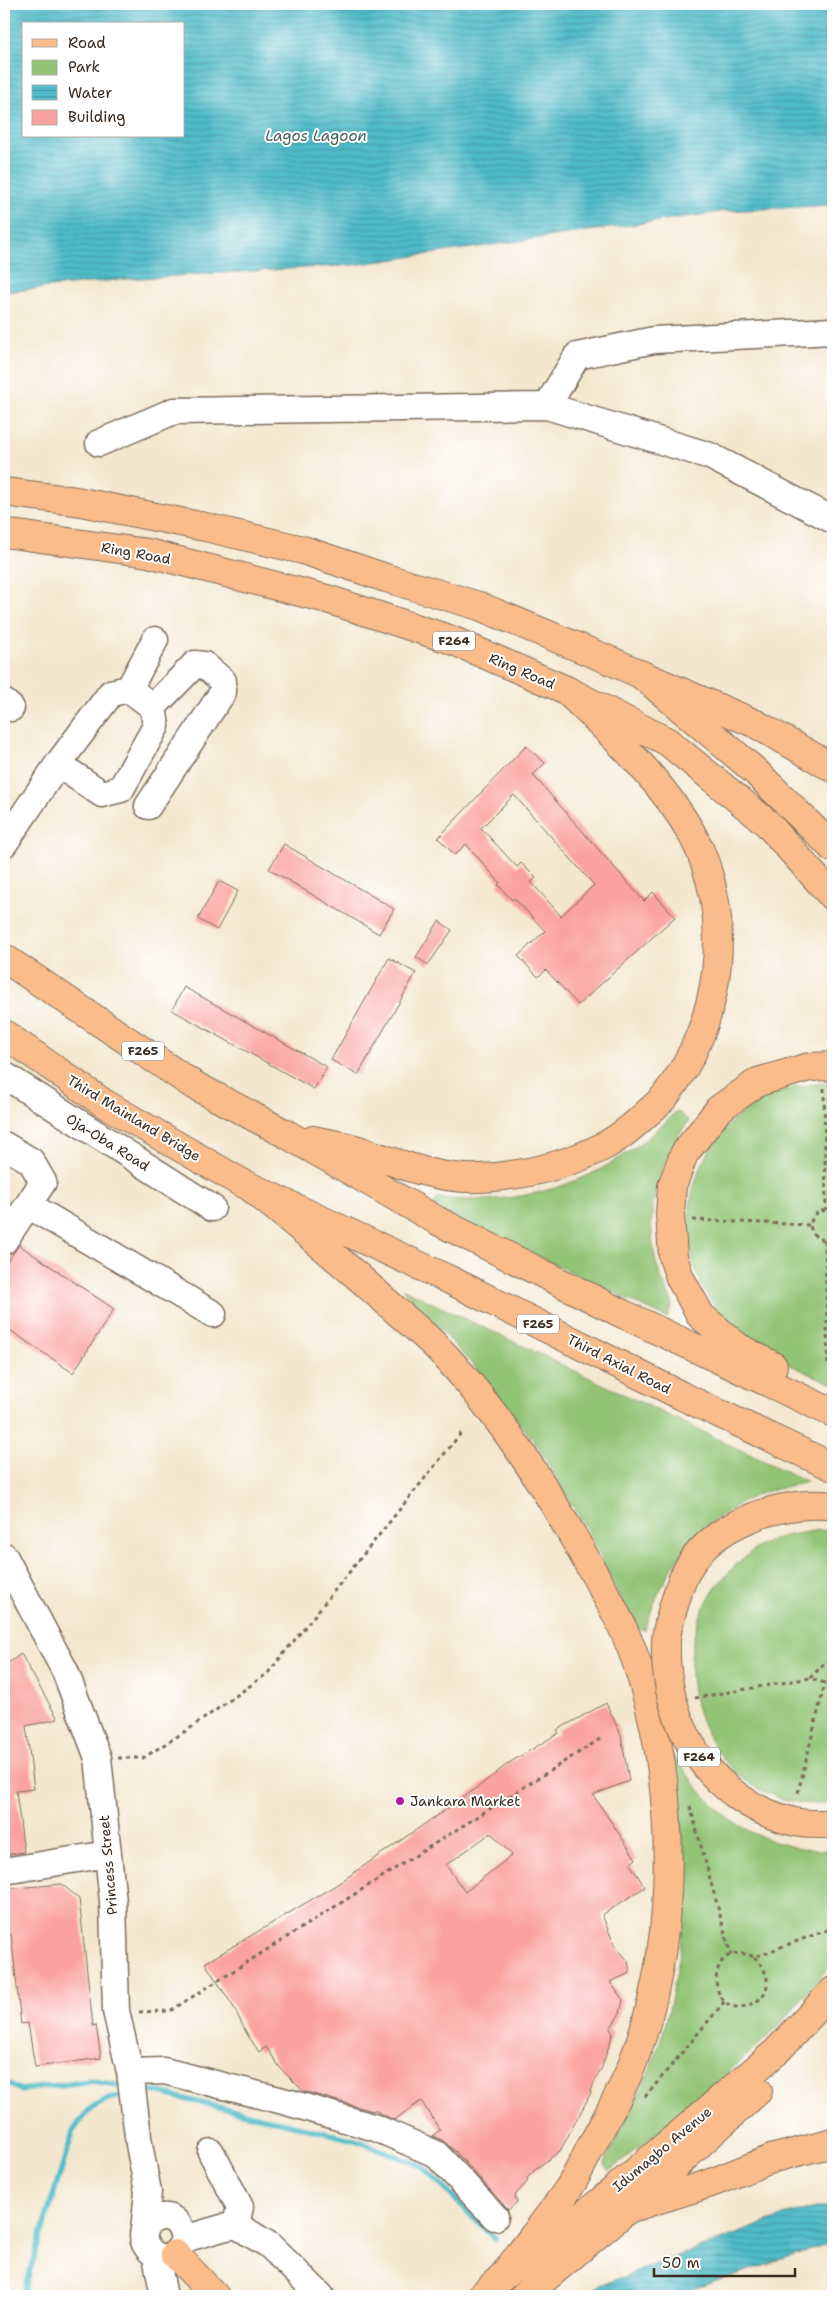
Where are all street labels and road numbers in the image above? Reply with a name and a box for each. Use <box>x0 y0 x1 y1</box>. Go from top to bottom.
street label: Ring Road <box>100 538 172 568</box>
road number: F264 <box>433 631 475 650</box>
street label: Ring Road <box>486 649 558 693</box>
road number: F265 <box>122 1042 164 1060</box>
street label: Third Mainland Bridge <box>64 1071 204 1165</box>
street label: Oja-Oba Road <box>63 1109 153 1175</box>
road number: F265 <box>517 1315 559 1334</box>
street label: Third Axial Road <box>564 1330 674 1398</box>
road number: F264 <box>678 1748 720 1766</box>
street label: Princess Street <box>95 1814 121 1916</box>
street label: Idumagbo Avenue <box>609 2102 715 2196</box>

